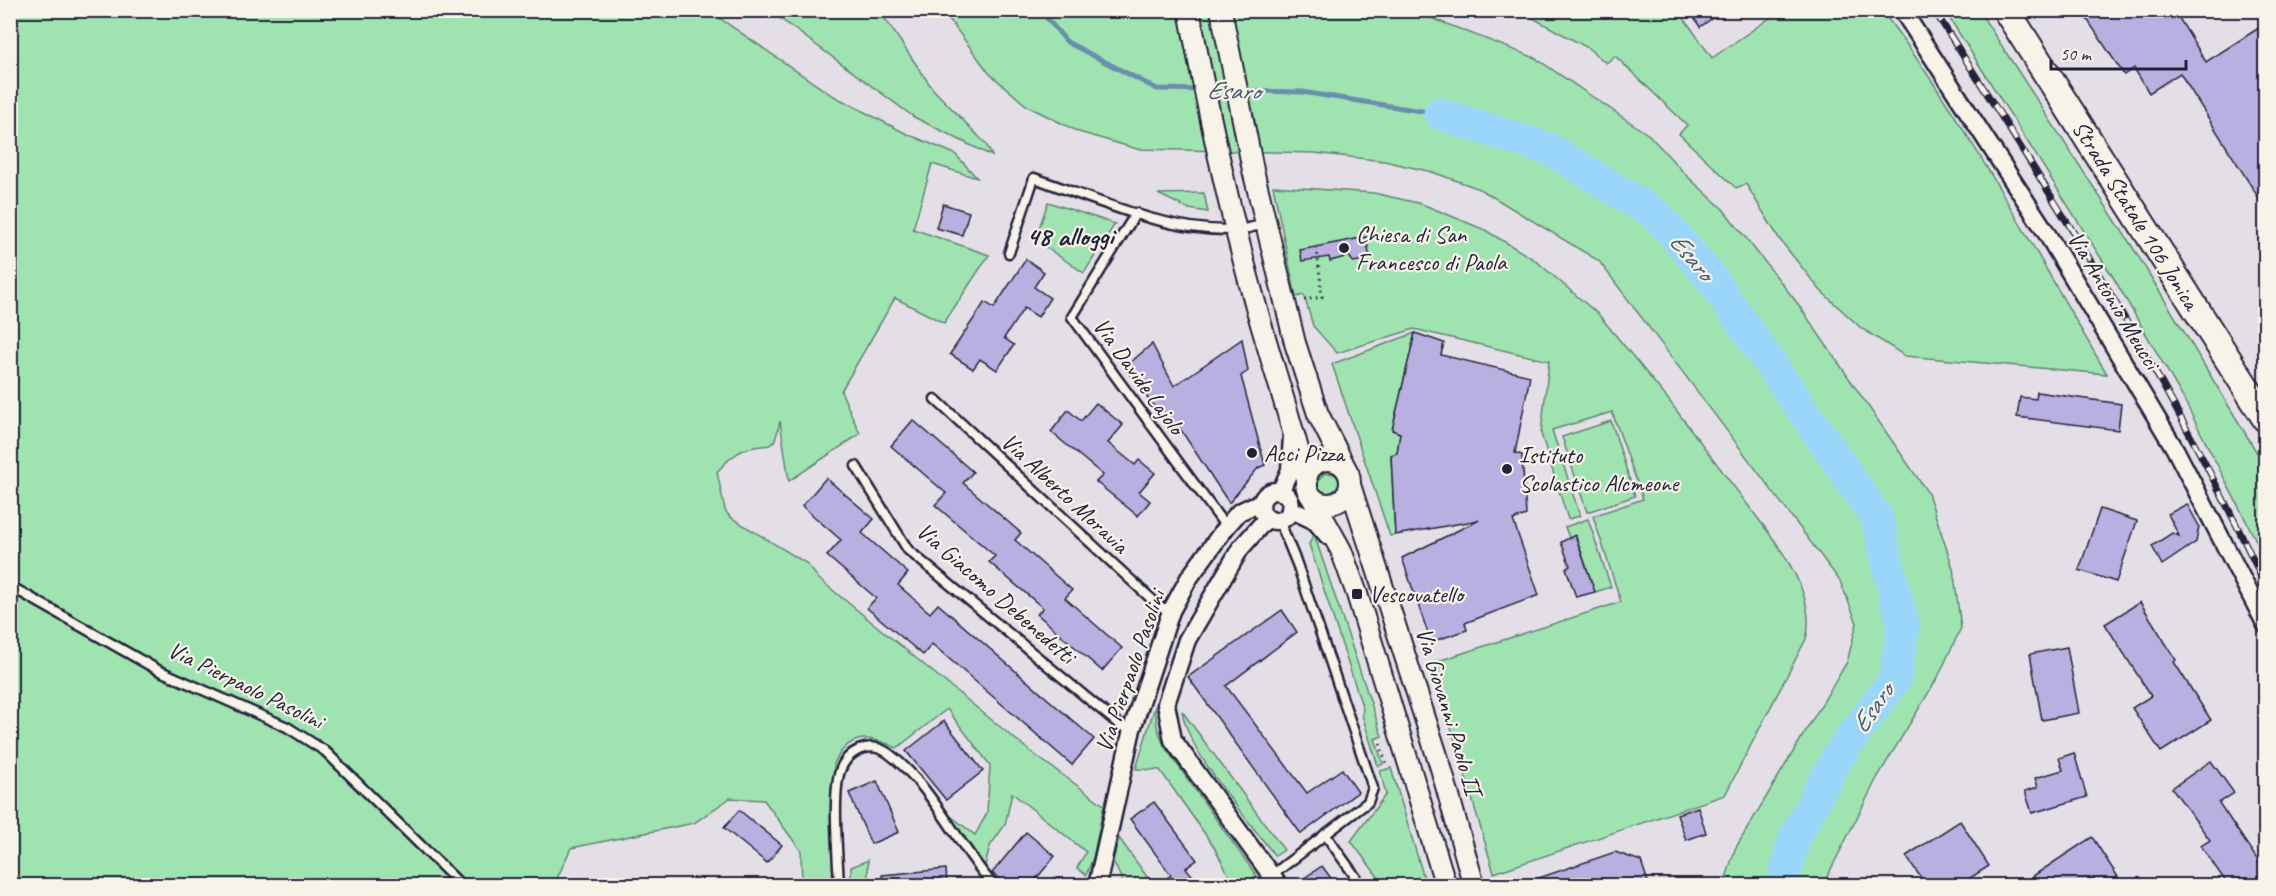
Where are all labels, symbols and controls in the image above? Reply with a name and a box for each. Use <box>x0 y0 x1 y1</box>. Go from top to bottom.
scale bar <box>2051 33 2186 71</box>
text: 50 m <box>2060 43 2093 65</box>
water label: Esaro <box>1206 74 1264 108</box>
street label: Strada Statale 106 Jonica <box>2066 115 2207 317</box>
district label: 48 alloggi <box>1026 219 1117 253</box>
place label: Chiesa di San Francesco di Paola <box>1356 219 1508 277</box>
water label: Esaro <box>1662 226 1724 291</box>
street label: Via Antonio Meucci <box>2061 226 2168 377</box>
marker: Chiesa di San Francesco di Paola <box>1337 241 1351 255</box>
street label: Via Davide Lajolo <box>1087 312 1193 442</box>
street label: Via Alberto Moravia <box>995 426 1136 561</box>
place label: Acci Pizza <box>1264 438 1346 468</box>
place label: Istituto Scolastico Alcmeone <box>1519 440 1681 498</box>
marker: Acci Pizza <box>1245 446 1259 460</box>
marker: Istituto Scolastico Alcmeone <box>1500 462 1514 476</box>
street label: Via Giacomo Debenedetti <box>910 516 1084 672</box>
place label: Vescovatello <box>1369 579 1466 609</box>
street label: Via Pierpaolo Pasolini <box>1088 584 1173 756</box>
marker: Vescovatello <box>1350 587 1364 601</box>
street label: Via Giovanni Paolo II <box>1409 624 1490 803</box>
street label: Via Pierpaolo Pasolini <box>163 634 331 737</box>
water label: Esaro <box>1844 673 1904 739</box>

